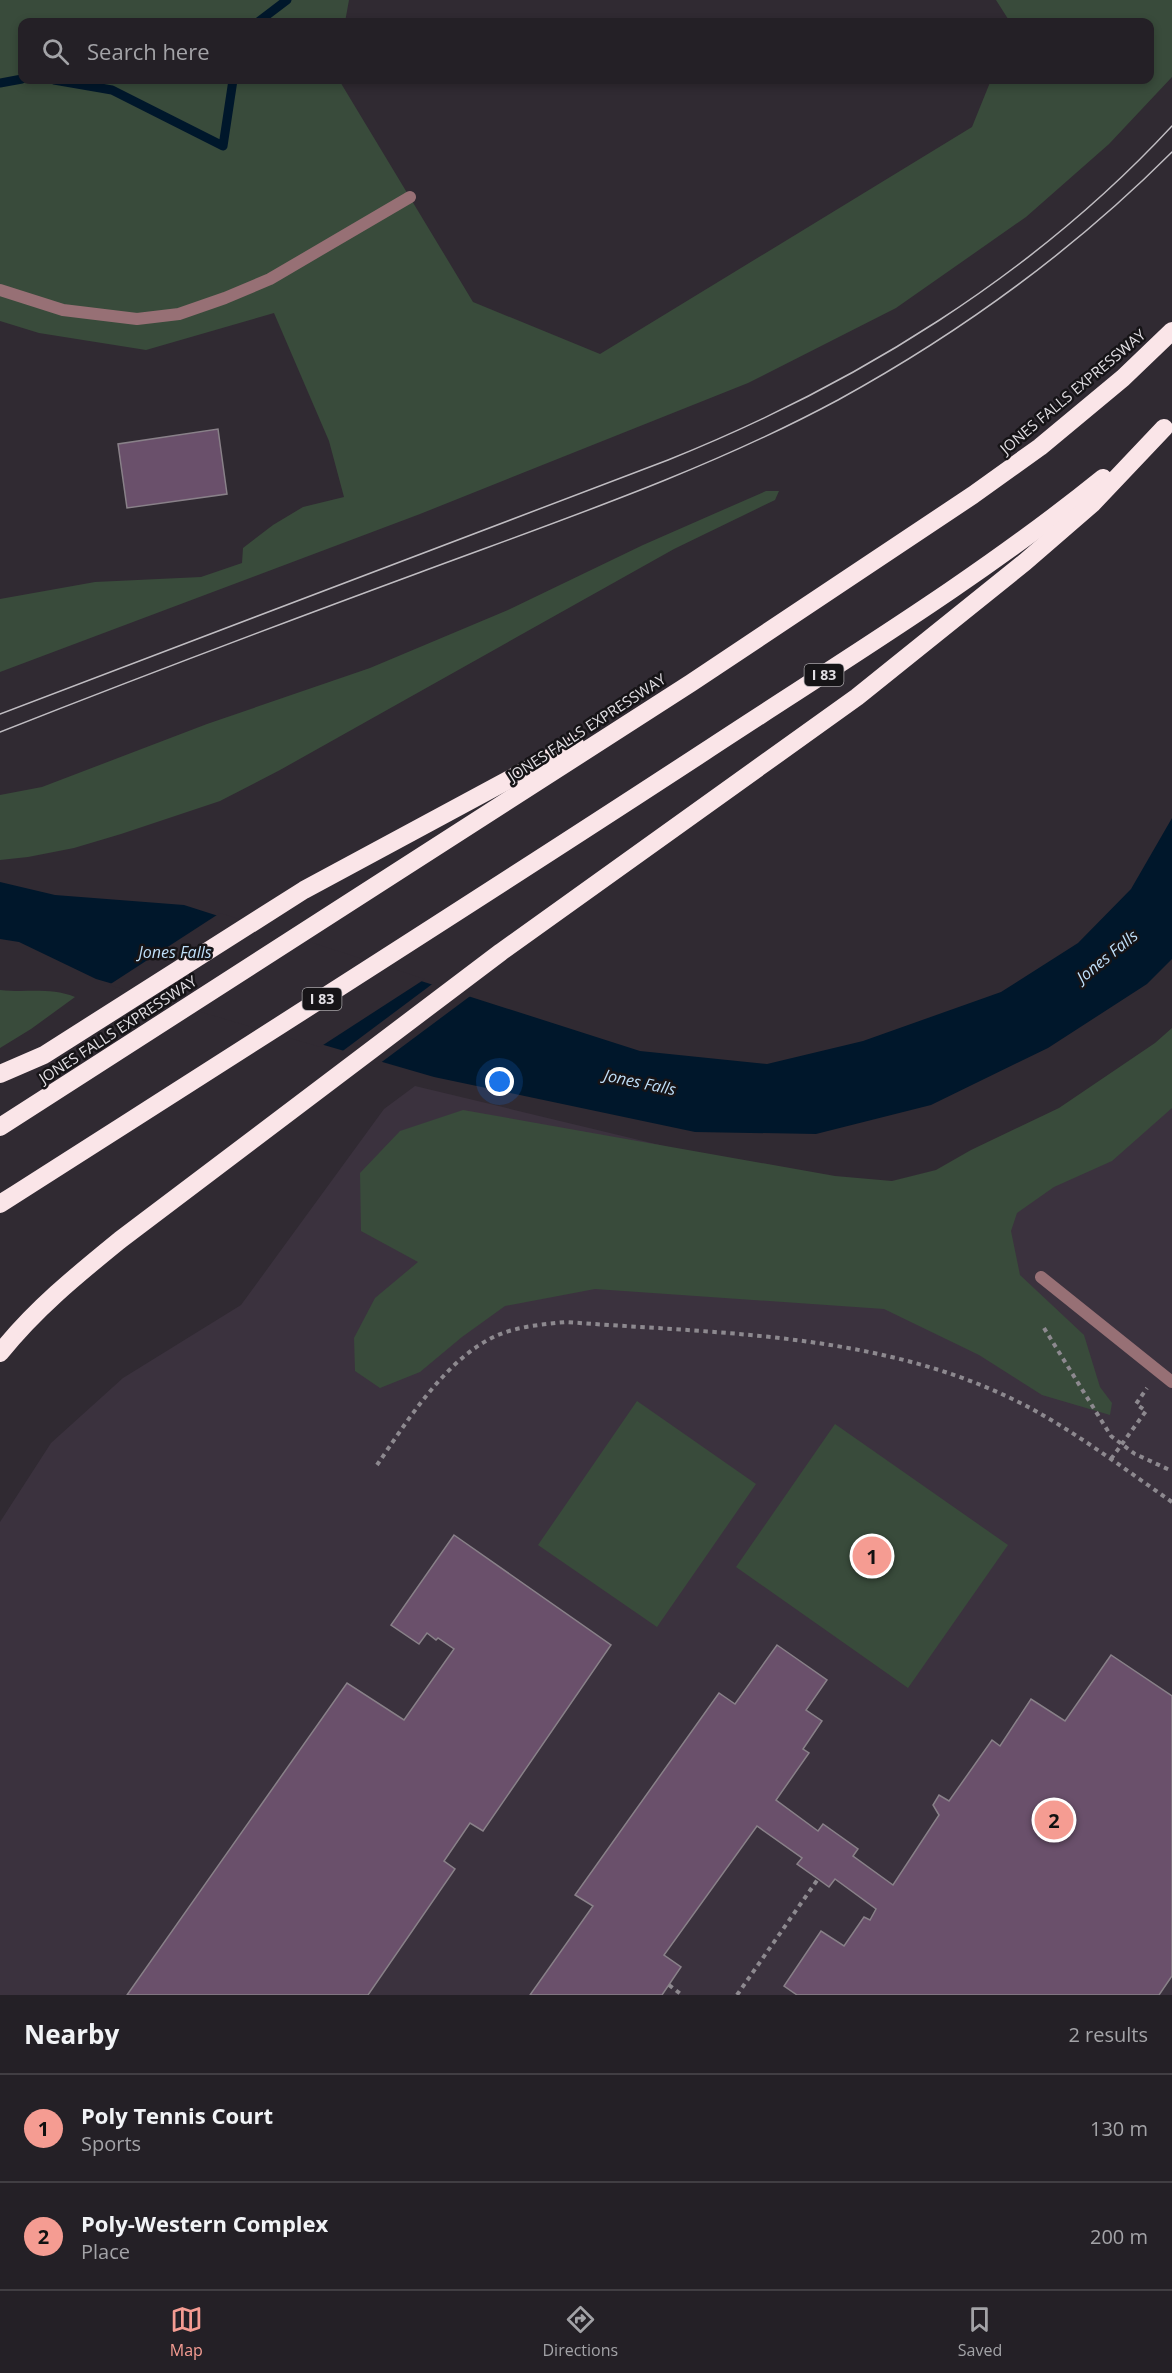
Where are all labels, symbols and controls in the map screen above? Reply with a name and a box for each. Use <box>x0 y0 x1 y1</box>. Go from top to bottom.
search box <box>18 18 1154 84</box>
icon: search <box>39 35 72 68</box>
text: Search here <box>87 36 210 66</box>
street label: JONES FALLS EXPRESSWAY <box>994 324 1150 459</box>
road number: I 83 <box>804 664 844 686</box>
street label: JONES FALLS EXPRESSWAY <box>502 668 670 787</box>
water label: Jones Falls <box>1069 924 1142 989</box>
water label: Jones Falls <box>135 941 212 963</box>
street label: JONES FALLS EXPRESSWAY <box>33 970 201 1089</box>
road number: I 83 <box>302 988 342 1010</box>
water label: Jones Falls <box>599 1063 678 1100</box>
your location <box>485 1067 514 1096</box>
pin: 1 <box>852 1534 892 1578</box>
pin: 2 <box>1034 1798 1074 1842</box>
text: Nearby <box>24 2016 119 2052</box>
text: 2 results <box>1068 2021 1148 2048</box>
text: Poly Tennis Court <box>81 2100 273 2130</box>
text: 1 <box>38 2115 49 2142</box>
text: 130 m <box>1090 2115 1148 2142</box>
text: Sports <box>81 2130 141 2157</box>
text: Poly-Western Complex <box>81 2208 328 2238</box>
text: 2 <box>38 2223 49 2250</box>
text: 200 m <box>1090 2223 1148 2250</box>
text: Place <box>81 2238 130 2265</box>
tab: Map <box>170 2303 203 2361</box>
tab: Directions <box>542 2303 618 2361</box>
tab: Saved <box>958 2303 1002 2361</box>

